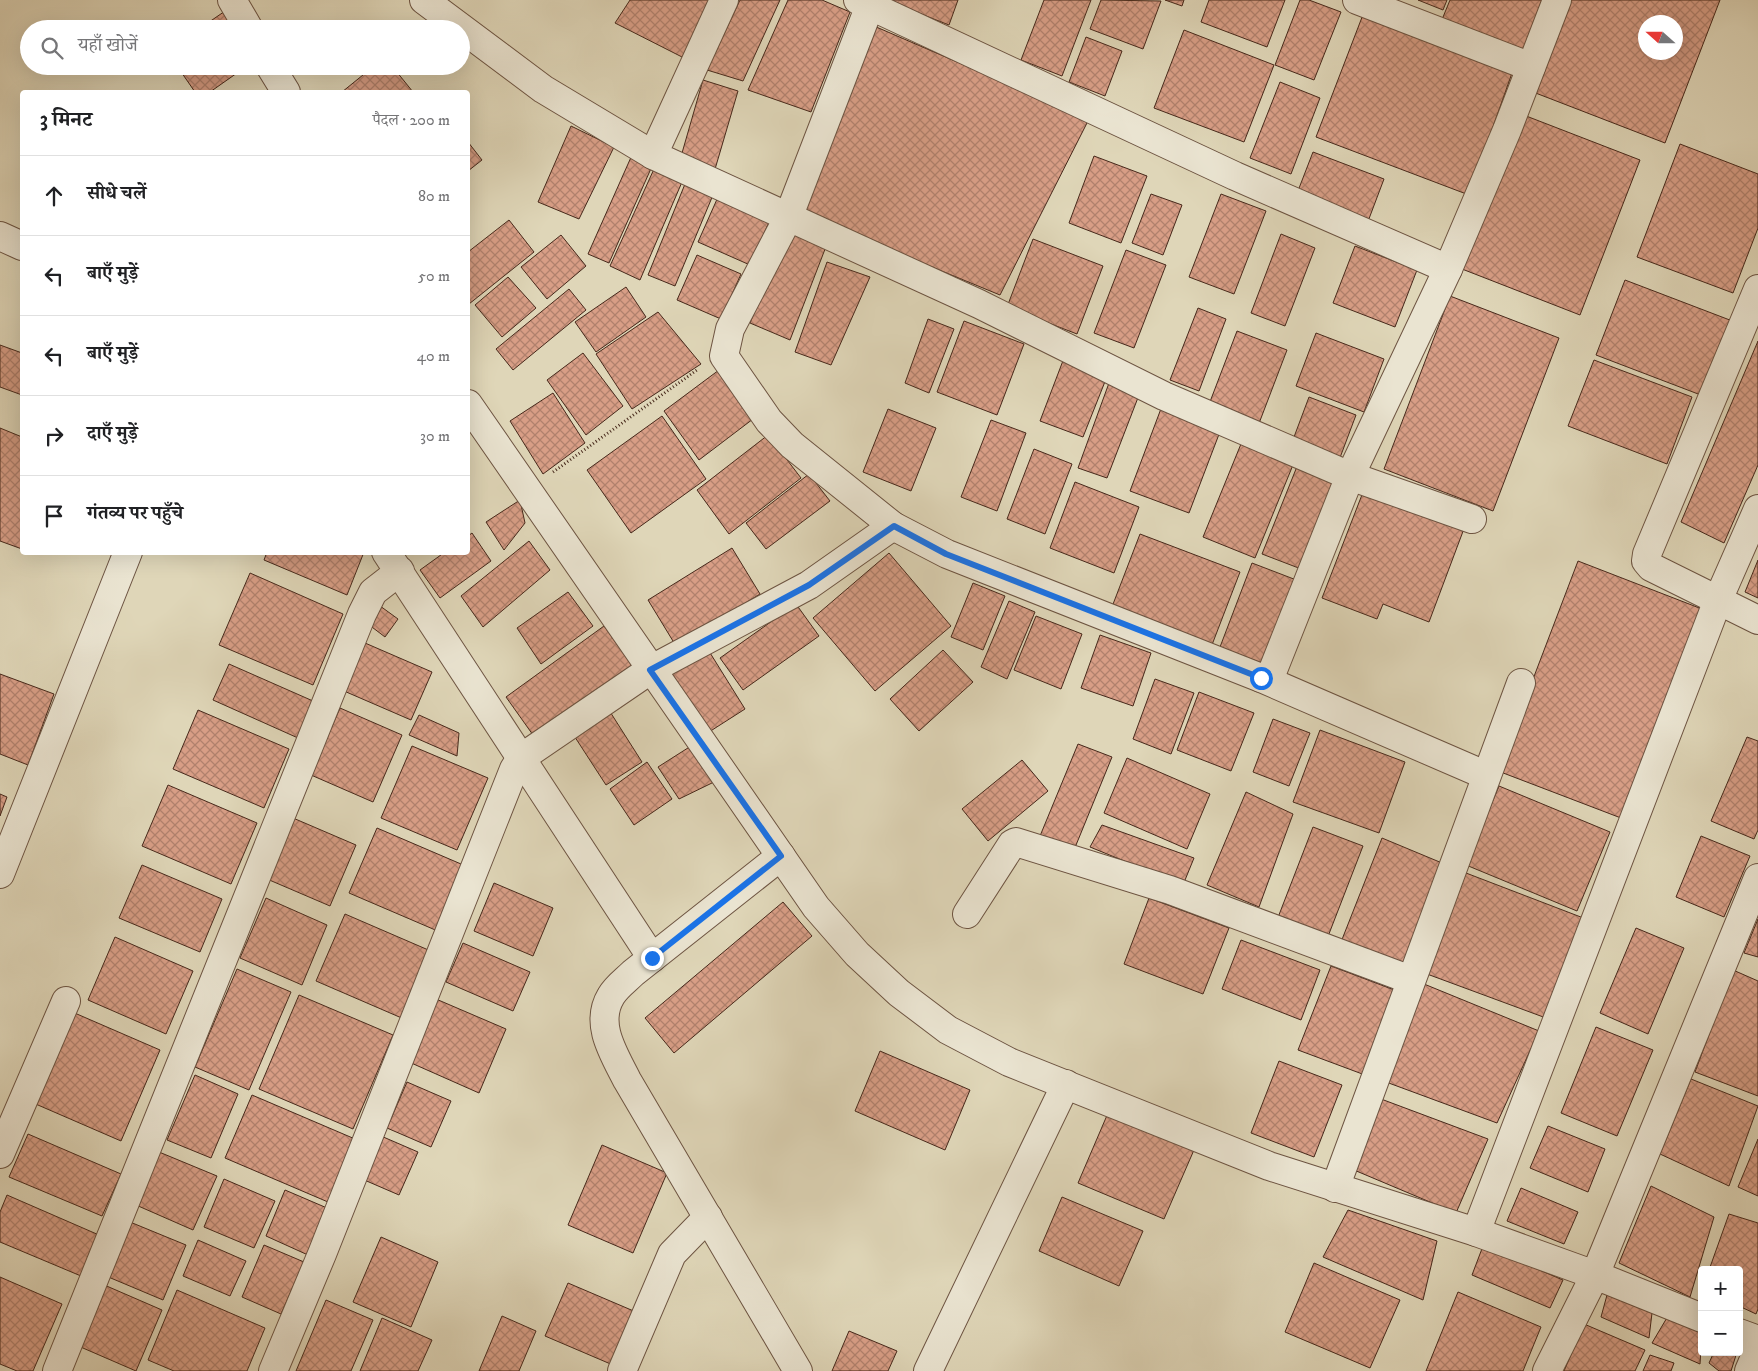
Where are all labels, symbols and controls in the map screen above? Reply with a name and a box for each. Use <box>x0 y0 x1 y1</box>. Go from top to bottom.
north arrow <box>1638 15 1683 60</box>
search box <box>20 20 470 75</box>
icon: search <box>38 34 66 62</box>
text: यहाँ खोजें <box>78 34 138 57</box>
text: 3 मिनट <box>40 107 92 133</box>
text: पैदल · 200 m <box>373 110 450 130</box>
icon: ahead <box>40 182 68 210</box>
text: सीधे चलें <box>87 182 146 205</box>
text: 80 m <box>418 186 450 206</box>
icon: left <box>40 262 68 290</box>
text: बाएँ मुड़ें <box>87 262 138 285</box>
text: 50 m <box>418 266 450 286</box>
icon: left <box>40 342 68 370</box>
text: बाएँ मुड़ें <box>87 342 138 365</box>
text: 40 m <box>417 346 450 366</box>
icon: right <box>40 422 68 450</box>
text: दाएँ मुड़ें <box>87 422 138 445</box>
text: 30 m <box>420 426 450 446</box>
icon: arrive <box>40 502 68 530</box>
text: गंतव्य पर पहुँचे <box>87 502 183 525</box>
route start <box>1250 667 1273 690</box>
route end <box>641 947 664 970</box>
map controls <box>1698 1266 1743 1356</box>
button: + <box>1698 1266 1743 1311</box>
button: − <box>1698 1311 1743 1356</box>

